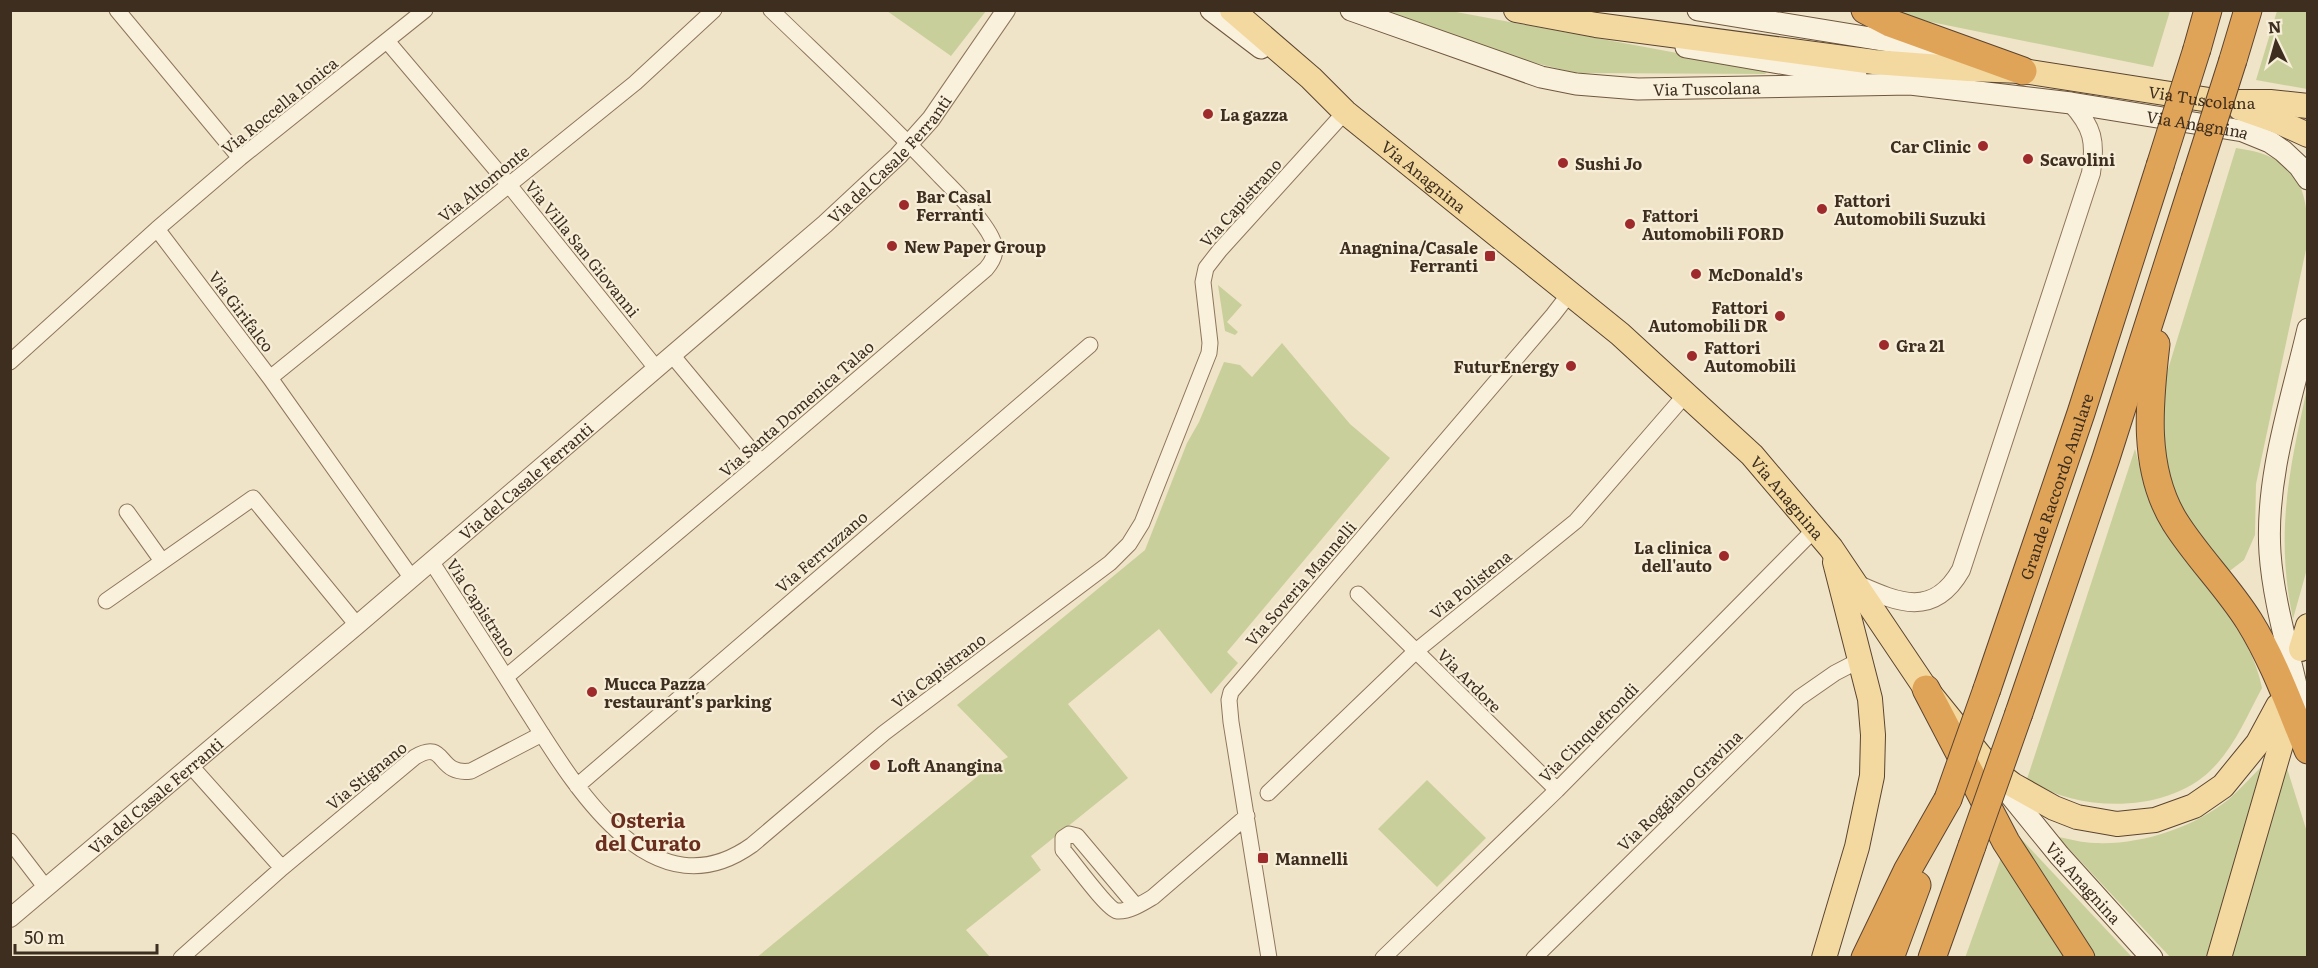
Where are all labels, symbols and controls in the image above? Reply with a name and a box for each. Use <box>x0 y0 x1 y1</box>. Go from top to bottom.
north arrow <box>2246 12 2306 72</box>
text: N <box>2267 14 2282 39</box>
street label: Via Roccella Ionica <box>216 50 343 160</box>
street label: Via Tuscolana <box>1653 75 1761 101</box>
street label: Via Tuscolana <box>2147 79 2256 114</box>
street label: Via del Casale Ferranti <box>822 90 956 228</box>
place label: La gazza <box>1220 102 1289 126</box>
street label: Via Anagnina <box>2145 103 2253 145</box>
marker: La gazza <box>1201 107 1215 121</box>
street label: Via Anagnina <box>1376 134 1472 218</box>
place label: Car Clinic <box>1890 134 1971 158</box>
street label: Via Altomonte <box>432 139 534 227</box>
marker: Car Clinic <box>1976 139 1990 153</box>
place label: Scavolini <box>2040 147 2115 171</box>
place label: Sushi Jo <box>1575 151 1642 175</box>
street label: Via Capistrano <box>1193 152 1287 252</box>
marker: Scavolini <box>2021 152 2035 166</box>
marker: Sushi Jo <box>1556 156 1570 170</box>
street label: Via Villa San Giovanni <box>520 174 646 322</box>
place label: Bar Casal Ferranti <box>916 184 992 226</box>
place label: Fattori Automobili Suzuki <box>1834 188 1986 230</box>
marker: Bar Casal Ferranti <box>897 198 911 212</box>
marker: Fattori Automobili Suzuki <box>1815 202 1829 216</box>
place label: Fattori Automobili FORD <box>1642 203 1784 245</box>
marker: Fattori Automobili FORD <box>1623 217 1637 231</box>
place label: New Paper Group <box>904 234 1046 258</box>
place label: Anagnina/Casale Ferranti <box>1339 235 1478 277</box>
marker: New Paper Group <box>885 239 899 253</box>
marker: Anagnina/Casale Ferranti <box>1483 249 1497 263</box>
place label: McDonald's <box>1708 262 1803 286</box>
street label: Via Girifalco <box>203 265 281 357</box>
marker: McDonald's <box>1689 267 1703 281</box>
place label: Fattori Automobili DR <box>1648 295 1768 337</box>
marker: Fattori Automobili DR <box>1773 309 1787 323</box>
place label: Gra 21 <box>1896 333 1945 357</box>
street label: Via Santa Domenica Talao <box>713 334 879 482</box>
place label: Fattori Automobili <box>1704 335 1796 377</box>
marker: Gra 21 <box>1877 338 1891 352</box>
marker: Fattori Automobili <box>1685 349 1699 363</box>
place label: FuturEnergy <box>1454 354 1559 378</box>
marker: FuturEnergy <box>1564 359 1578 373</box>
street label: Grande Raccordo Anulare <box>2013 390 2099 583</box>
street label: Via del Casale Ferranti <box>453 416 598 545</box>
street label: Via Anagnina <box>1745 450 1831 545</box>
street label: Via Ferruzzano <box>770 504 872 598</box>
street label: Via Soveria Mannelli <box>1239 515 1361 651</box>
place label: La clinica dell'auto <box>1634 535 1713 577</box>
street label: Via Polistena <box>1424 543 1516 624</box>
marker: La clinica dell'auto <box>1717 549 1731 563</box>
street label: Via Capistrano <box>441 553 523 661</box>
street label: Via Capistrano <box>886 627 990 713</box>
street label: Via Ardore <box>1432 642 1508 718</box>
place label: Mucca Pazza restaurant's parking <box>604 671 772 713</box>
street label: Via Cinquefrondi <box>1533 677 1643 787</box>
marker: Mucca Pazza restaurant's parking <box>585 685 599 699</box>
street label: Via Roggiano Gravina <box>1611 724 1747 856</box>
street label: Via del Casale Ferranti <box>82 731 228 859</box>
street label: Via Stignano <box>320 735 412 815</box>
place label: Loft Anangina <box>887 753 1003 777</box>
marker: Loft Anangina <box>868 758 882 772</box>
district label: Osteria del Curato <box>595 804 701 857</box>
street label: Via Anagnina <box>2040 836 2128 929</box>
place label: Mannelli <box>1275 846 1348 870</box>
marker: Mannelli <box>1256 851 1270 865</box>
scale bar <box>15 917 158 955</box>
text: 50 m <box>24 923 65 950</box>

